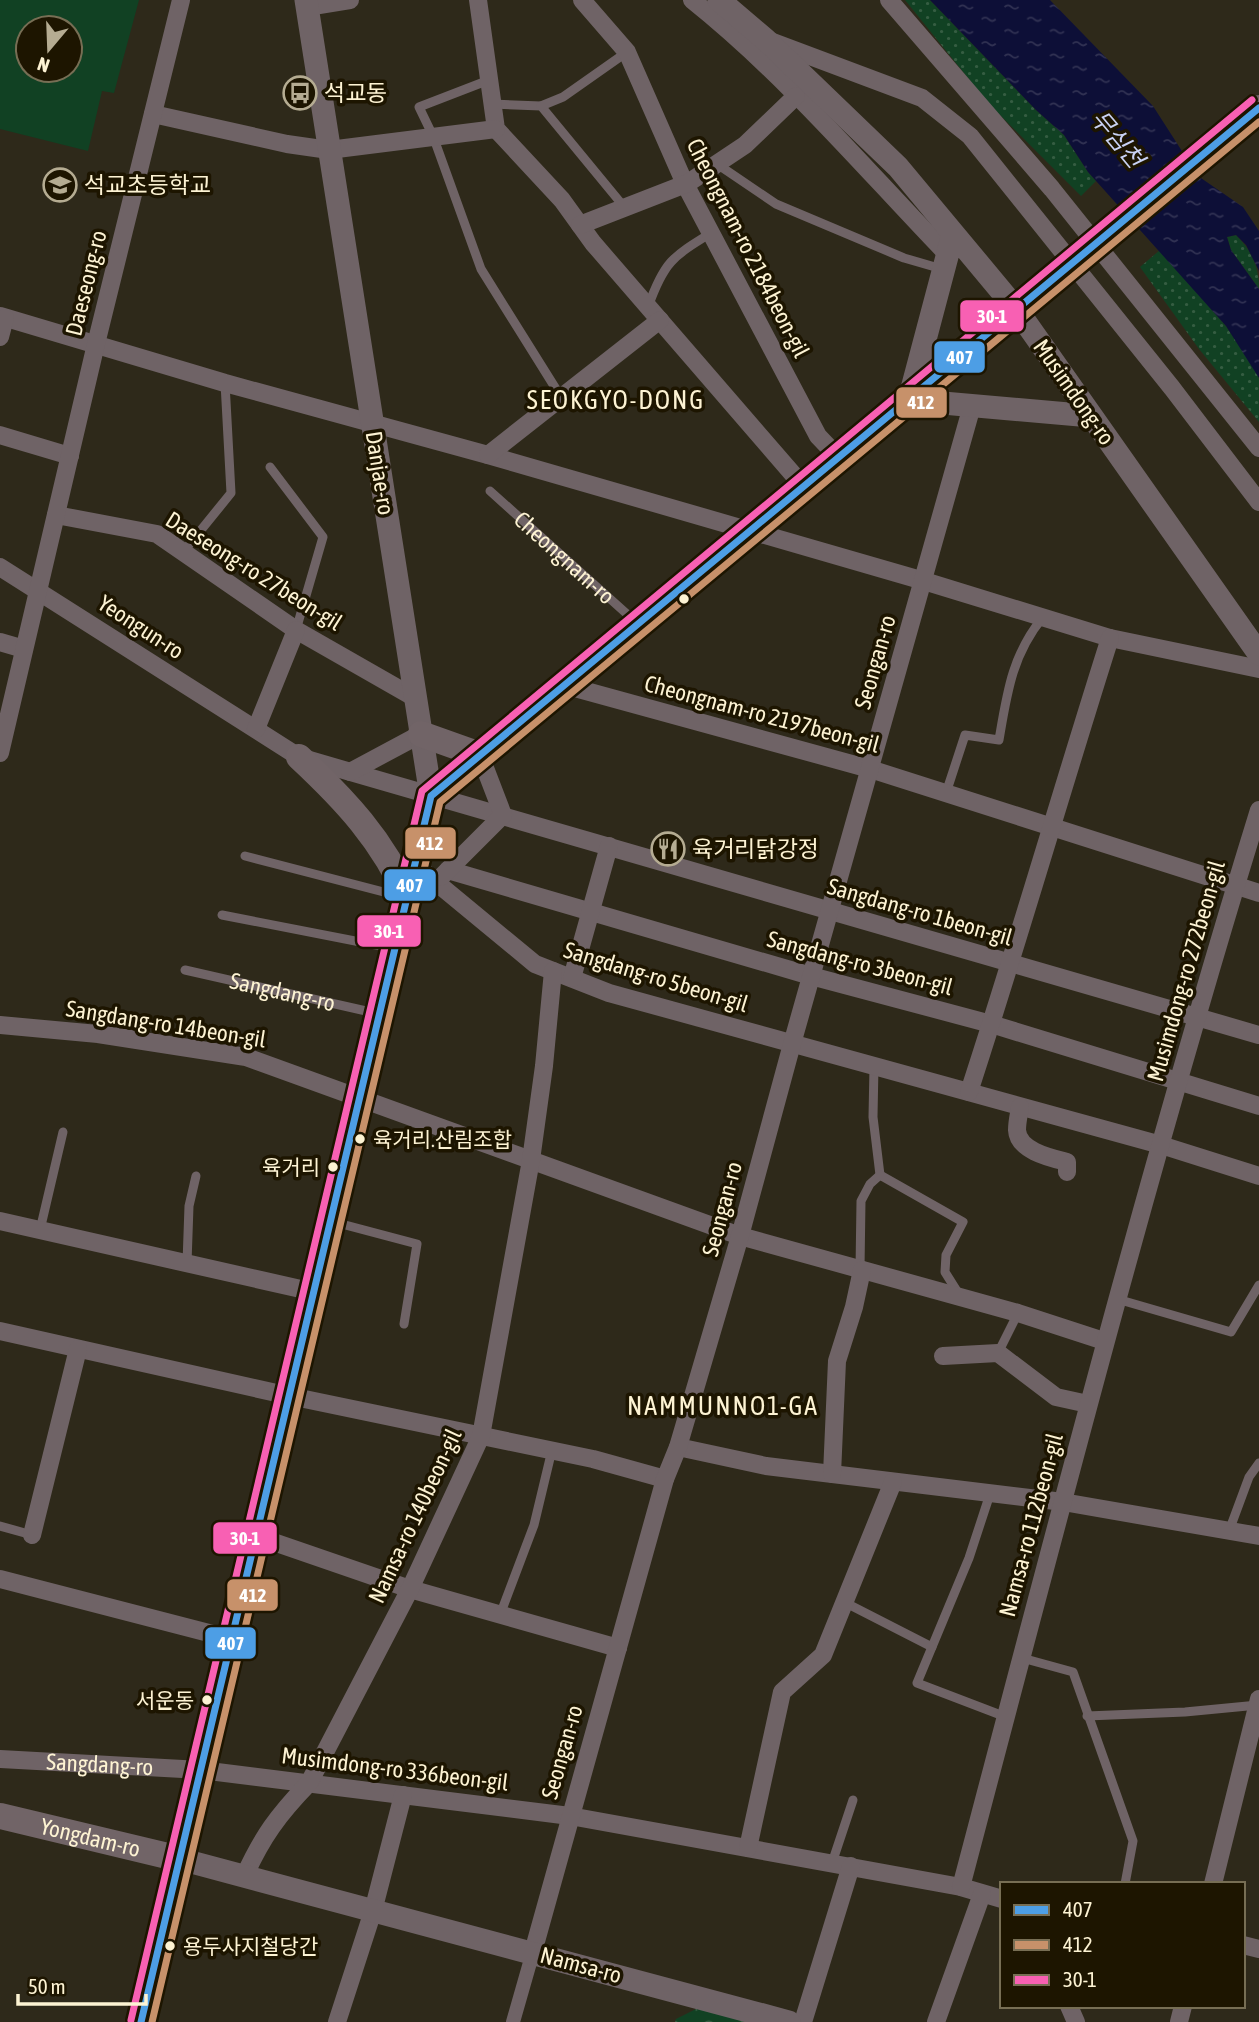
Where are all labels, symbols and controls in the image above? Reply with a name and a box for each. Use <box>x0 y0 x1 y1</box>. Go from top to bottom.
north arrow <box>14 14 84 84</box>
text: N <box>35 53 52 77</box>
bus stop icon: 석교동 <box>281 74 319 112</box>
place label: 석교동 <box>324 80 387 106</box>
water label: 무심천 <box>1086 105 1151 175</box>
street label: Cheongnam-ro 2184beon-gil <box>681 134 815 362</box>
school or university icon: 석교초등학교 <box>41 166 79 204</box>
place label: 석교초등학교 <box>84 172 211 198</box>
street label: Daeseong-ro <box>60 228 112 338</box>
line badge: 30-1 <box>959 299 1025 333</box>
text: 30-1 <box>977 305 1007 327</box>
street label: Musimdong-ro <box>1028 334 1120 450</box>
line badge: 407 <box>933 340 986 374</box>
text: 407 <box>946 346 973 368</box>
district label: SEOKGYO-DONG <box>527 385 705 415</box>
line badge: 412 <box>895 386 948 419</box>
text: 412 <box>907 391 934 413</box>
street label: Danjae-ro <box>361 429 399 517</box>
street label: Daeseong-ro 27beon-gil <box>161 506 347 636</box>
street label: Cheongnam-ro <box>509 506 620 609</box>
street label: Yeongun-ro <box>93 590 189 664</box>
unlabelled marker <box>677 592 691 606</box>
street label: Seongan-ro <box>849 612 901 712</box>
street label: Cheongnam-ro 2197beon-gil <box>642 670 882 758</box>
line badge: 412 <box>404 826 457 860</box>
restaurant icon: 육거리닭강정 <box>649 830 687 868</box>
text: 412 <box>416 832 443 854</box>
place label: 육거리닭강정 <box>692 836 819 862</box>
street label: Musimdong-ro 272beon-gil <box>1142 858 1230 1084</box>
line badge: 407 <box>383 868 437 902</box>
street label: Sangdang-ro 1beon-gil <box>825 873 1015 951</box>
text: 407 <box>396 874 423 896</box>
line badge: 30-1 <box>356 914 422 948</box>
text: 30-1 <box>374 920 404 942</box>
street label: Sangdang-ro 3beon-gil <box>764 926 956 1000</box>
street label: Sangdang-ro 5beon-gil <box>561 937 751 1017</box>
street label: Sangdang-ro <box>227 968 338 1017</box>
street label: Sangdang-ro 14beon-gil <box>64 995 268 1053</box>
place label: 육거리.산림조합 <box>373 1127 512 1151</box>
marker: 육거리.산림조합 <box>353 1132 367 1146</box>
place label: 육거리 <box>262 1155 320 1179</box>
street label: Seongan-ro <box>697 1159 747 1259</box>
marker: 육거리 <box>326 1160 340 1174</box>
district label: NAMMUNNO1-GA <box>627 1391 819 1421</box>
street label: Namsa-ro 140beon-gil <box>363 1425 467 1607</box>
street label: Namsa-ro 112beon-gil <box>994 1430 1068 1620</box>
line badge: 30-1 <box>212 1521 278 1555</box>
text: 30-1 <box>230 1527 260 1549</box>
line badge: 412 <box>226 1578 279 1612</box>
text: 412 <box>239 1584 266 1606</box>
line badge: 407 <box>204 1626 257 1660</box>
text: 407 <box>217 1632 244 1654</box>
place label: 서운동 <box>136 1688 194 1712</box>
marker: 서운동 <box>200 1693 214 1707</box>
street label: Seongan-ro <box>536 1702 588 1802</box>
street label: Musimdong-ro 336beon-gil <box>280 1742 510 1796</box>
street label: Sangdang-ro <box>46 1749 154 1780</box>
street label: Yongdam-ro <box>38 1813 143 1862</box>
legend <box>1000 1882 1245 2008</box>
text: 407 <box>1063 1897 1093 1921</box>
text: 412 <box>1063 1932 1093 1956</box>
place label: 용두사지철당간 <box>183 1934 318 1958</box>
marker: 용두사지철당간 <box>163 1939 177 1953</box>
street label: Namsa-ro <box>538 1942 624 1988</box>
scale bar <box>18 1962 145 2006</box>
text: 30-1 <box>1063 1967 1097 1991</box>
text: 50 m <box>28 1974 66 1998</box>

